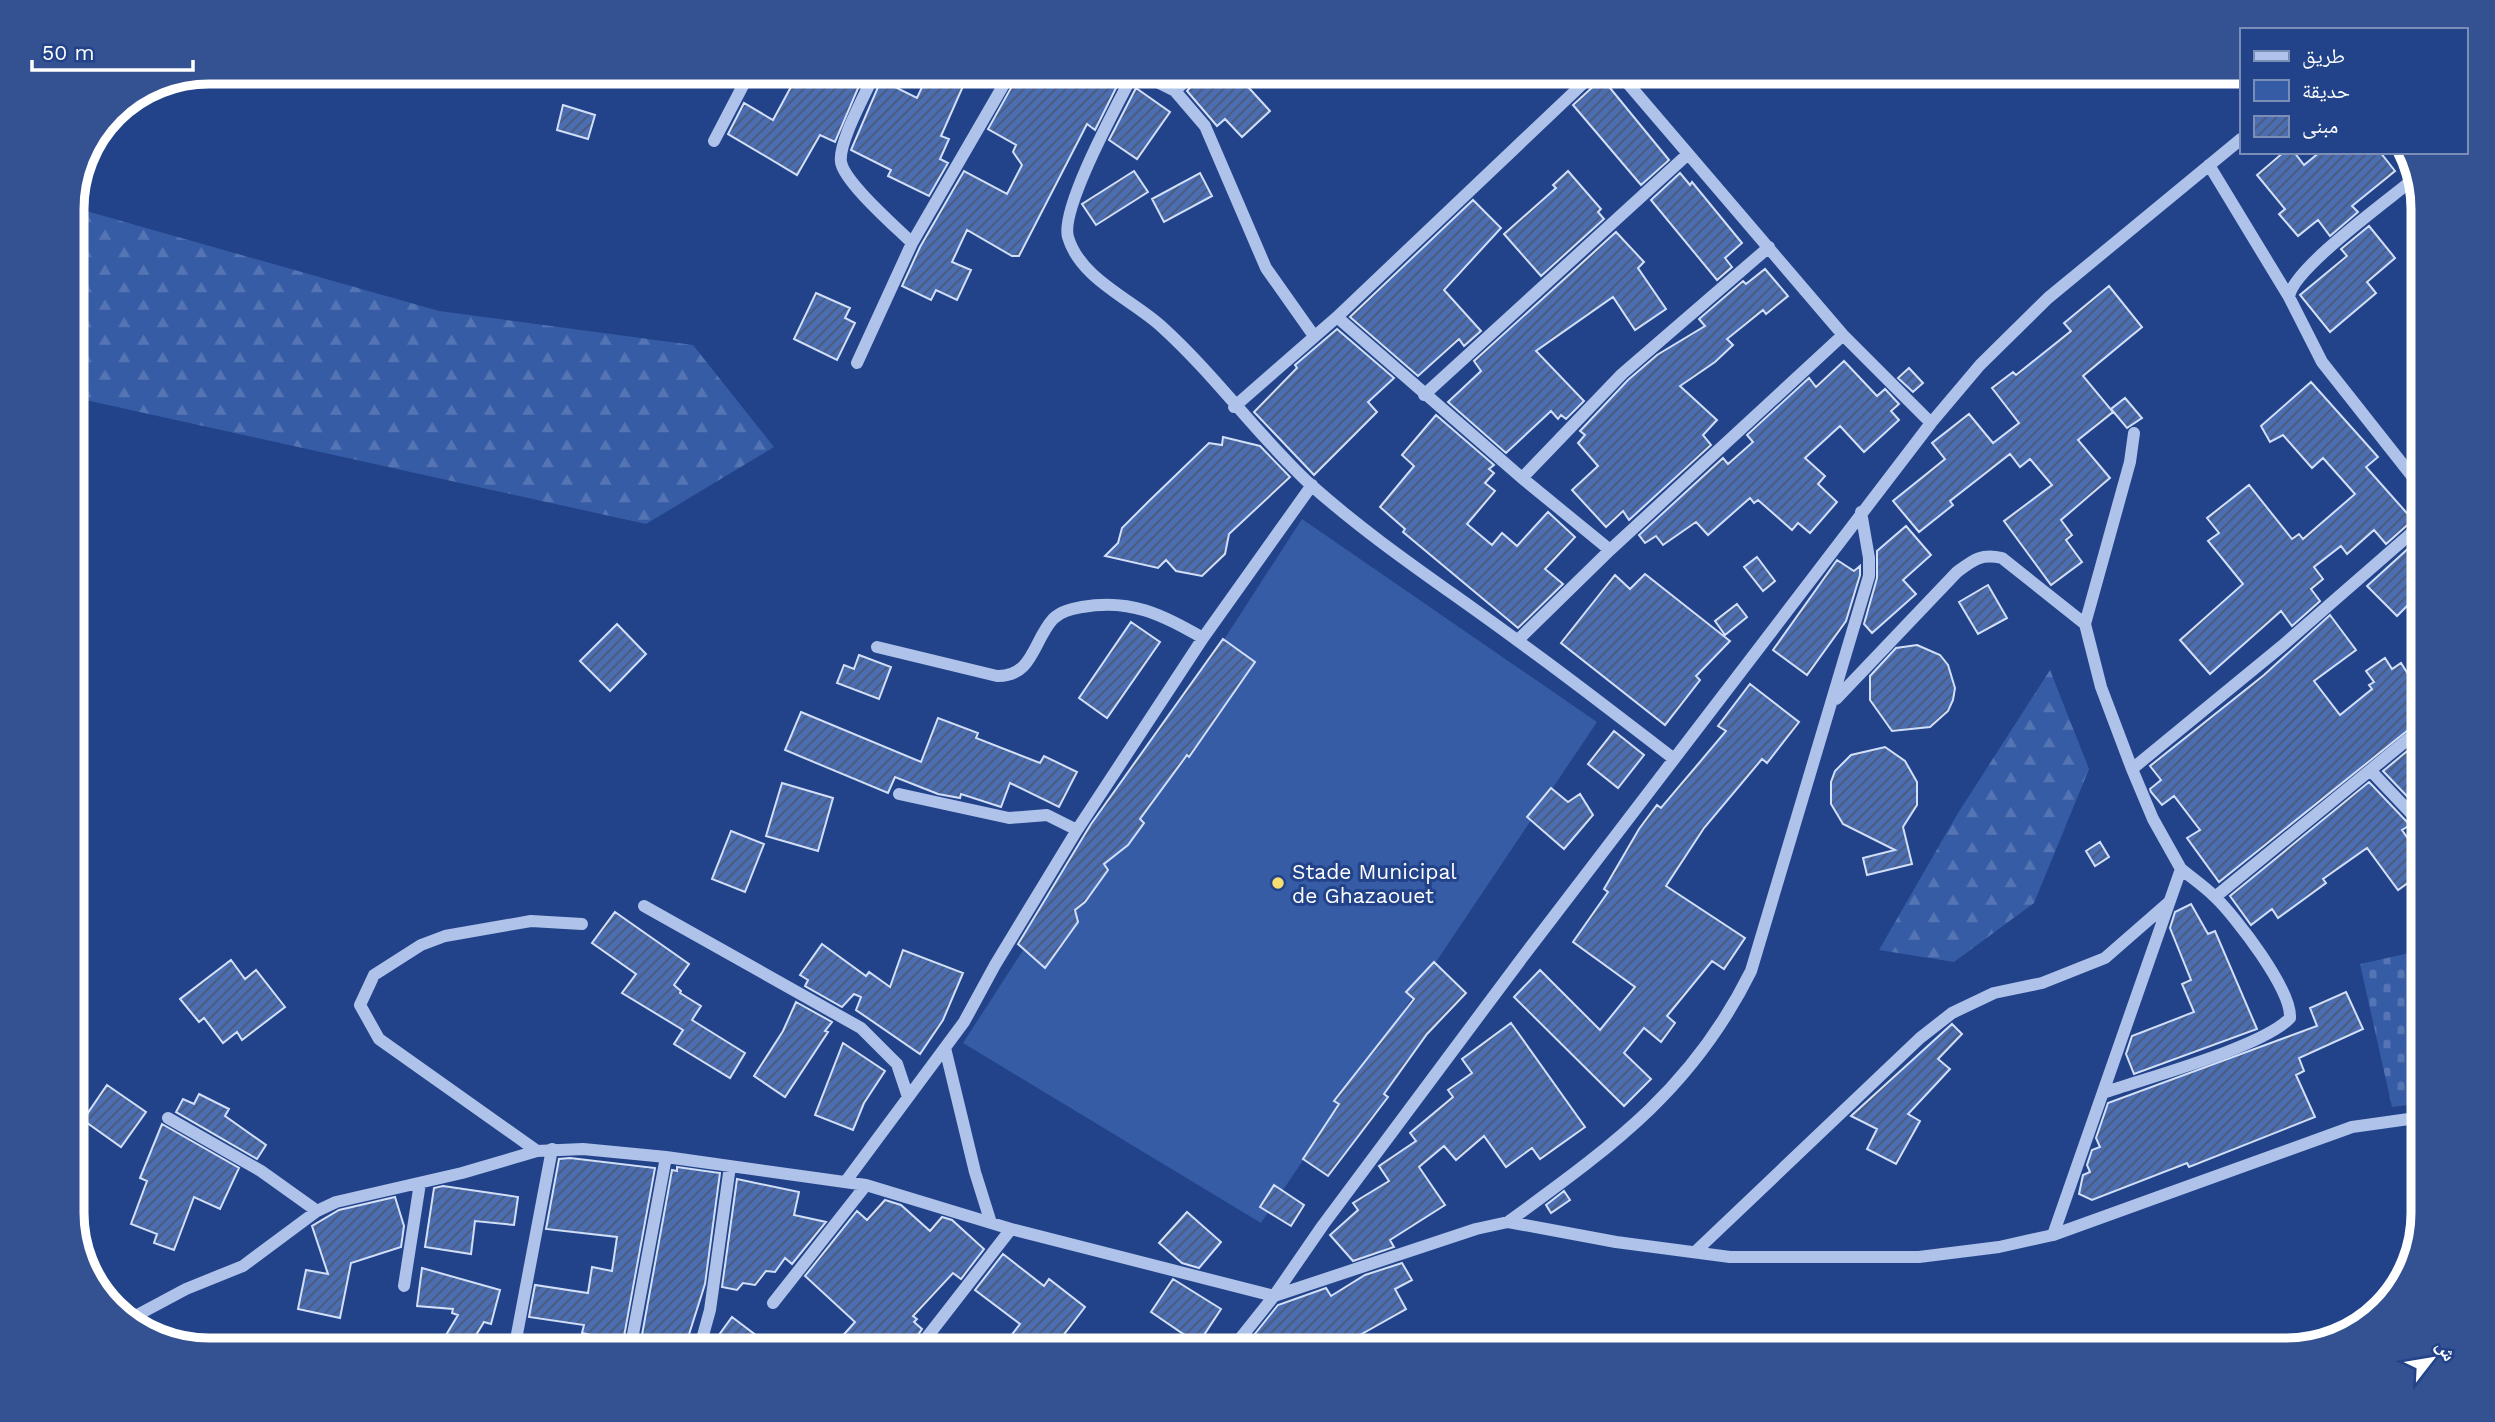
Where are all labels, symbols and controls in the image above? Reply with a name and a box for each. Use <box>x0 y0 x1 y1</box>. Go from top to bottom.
scale bar <box>32 28 192 72</box>
legend <box>2240 28 2467 154</box>
text: 50 m <box>42 40 94 65</box>
text: طريق <box>2302 43 2345 69</box>
text: حديقة <box>2302 78 2350 103</box>
text: مبنى <box>2302 113 2338 139</box>
place label: Stade Municipal de Ghazaouet <box>1292 859 1457 908</box>
marker: Stade Municipal de Ghazaouet <box>1270 875 1286 891</box>
north arrow <box>2397 1324 2467 1394</box>
text: ش <box>2431 1336 2461 1365</box>

